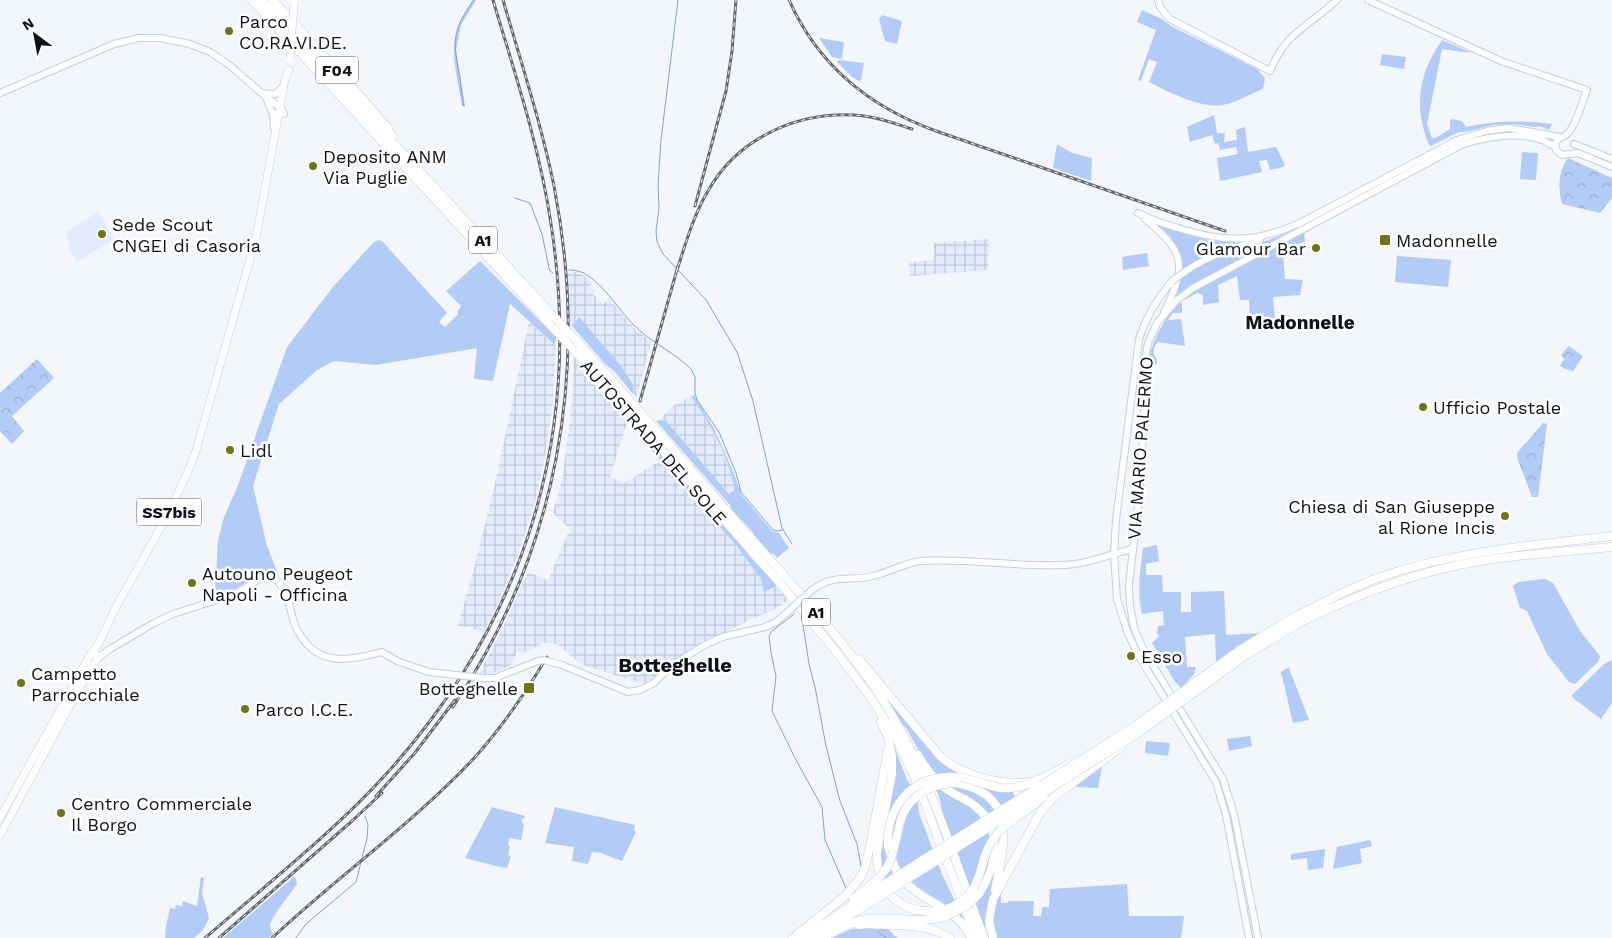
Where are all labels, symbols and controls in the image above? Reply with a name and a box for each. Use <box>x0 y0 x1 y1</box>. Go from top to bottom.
north arrow <box>10 10 60 60</box>
place label: Parco CO.RA.VI.DE. <box>239 11 347 53</box>
text: N <box>19 14 37 34</box>
marker: Parco CO.RA.VI.DE. <box>223 25 235 37</box>
road number: F04 <box>316 56 358 84</box>
place label: Deposito ANM Via Puglie <box>323 146 447 188</box>
marker: Deposito ANM Via Puglie <box>307 160 319 172</box>
place label: Sede Scout CNGEI di Casoria <box>112 214 261 256</box>
road number: A1 <box>469 226 497 254</box>
marker: Sede Scout CNGEI di Casoria <box>96 228 108 240</box>
place label: Madonnelle <box>1396 230 1498 251</box>
marker: Madonnelle <box>1378 233 1392 247</box>
place label: Glamour Bar <box>1196 238 1306 259</box>
marker: Glamour Bar <box>1310 242 1322 254</box>
district label: Madonnelle <box>1245 311 1355 334</box>
street label: AUTOSTRADA DEL SOLE <box>577 355 731 529</box>
street label: VIA MARIO PALERMO <box>1123 356 1157 540</box>
place label: Ufficio Postale <box>1433 397 1561 418</box>
marker: Ufficio Postale <box>1417 401 1429 413</box>
place label: Lidl <box>240 440 273 461</box>
marker: Lidl <box>224 444 236 456</box>
place label: Chiesa di San Giuseppe al Rione Incis <box>1288 496 1495 538</box>
road number: SS7bis <box>136 498 202 526</box>
marker: Chiesa di San Giuseppe al Rione Incis <box>1499 510 1511 522</box>
place label: Autouno Peugeot Napoli - Officina <box>202 563 353 605</box>
marker: Autouno Peugeot Napoli - Officina <box>186 577 198 589</box>
road number: A1 <box>802 598 830 626</box>
place label: Esso <box>1141 646 1182 667</box>
marker: Esso <box>1125 650 1137 662</box>
district label: Botteghelle <box>618 653 732 677</box>
place label: Campetto Parrocchiale <box>31 663 140 705</box>
marker: Campetto Parrocchiale <box>15 677 27 689</box>
place label: Botteghelle <box>419 678 518 699</box>
marker: Botteghelle <box>522 681 536 695</box>
place label: Parco I.C.E. <box>255 699 353 720</box>
marker: Parco I.C.E. <box>239 703 251 715</box>
place label: Centro Commerciale Il Borgo <box>71 793 252 835</box>
marker: Centro Commerciale Il Borgo <box>55 807 67 819</box>

